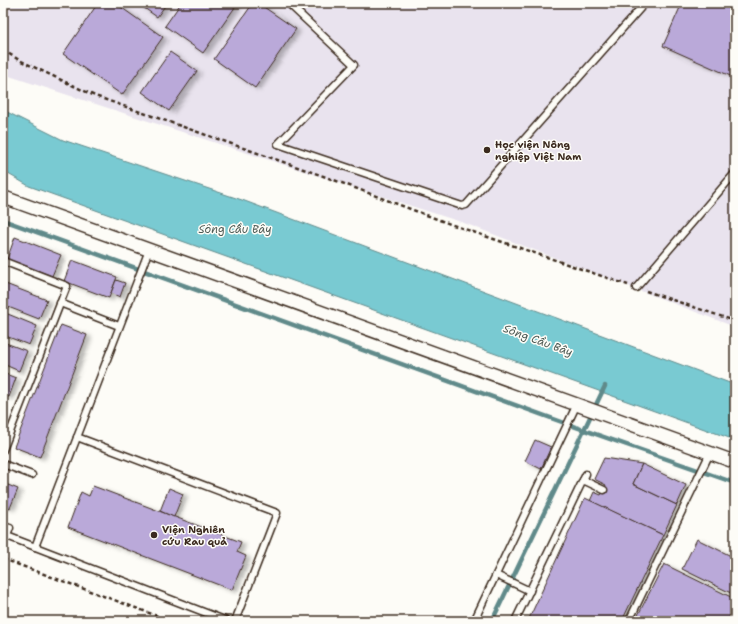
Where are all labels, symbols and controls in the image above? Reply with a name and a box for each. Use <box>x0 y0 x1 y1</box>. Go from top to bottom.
place label: Học viện Nông nghiệp Việt Nam <box>495 138 581 163</box>
marker: Học viện Nông nghiệp Việt Nam <box>482 145 492 155</box>
water label: Sông Cầu Bây <box>199 222 271 237</box>
water label: Sông Cầu Bây <box>501 321 575 360</box>
place label: Viện Nghiên cứu Rau quả <box>162 523 227 548</box>
marker: Viện Nghiên cứu Rau quả <box>149 530 159 540</box>

